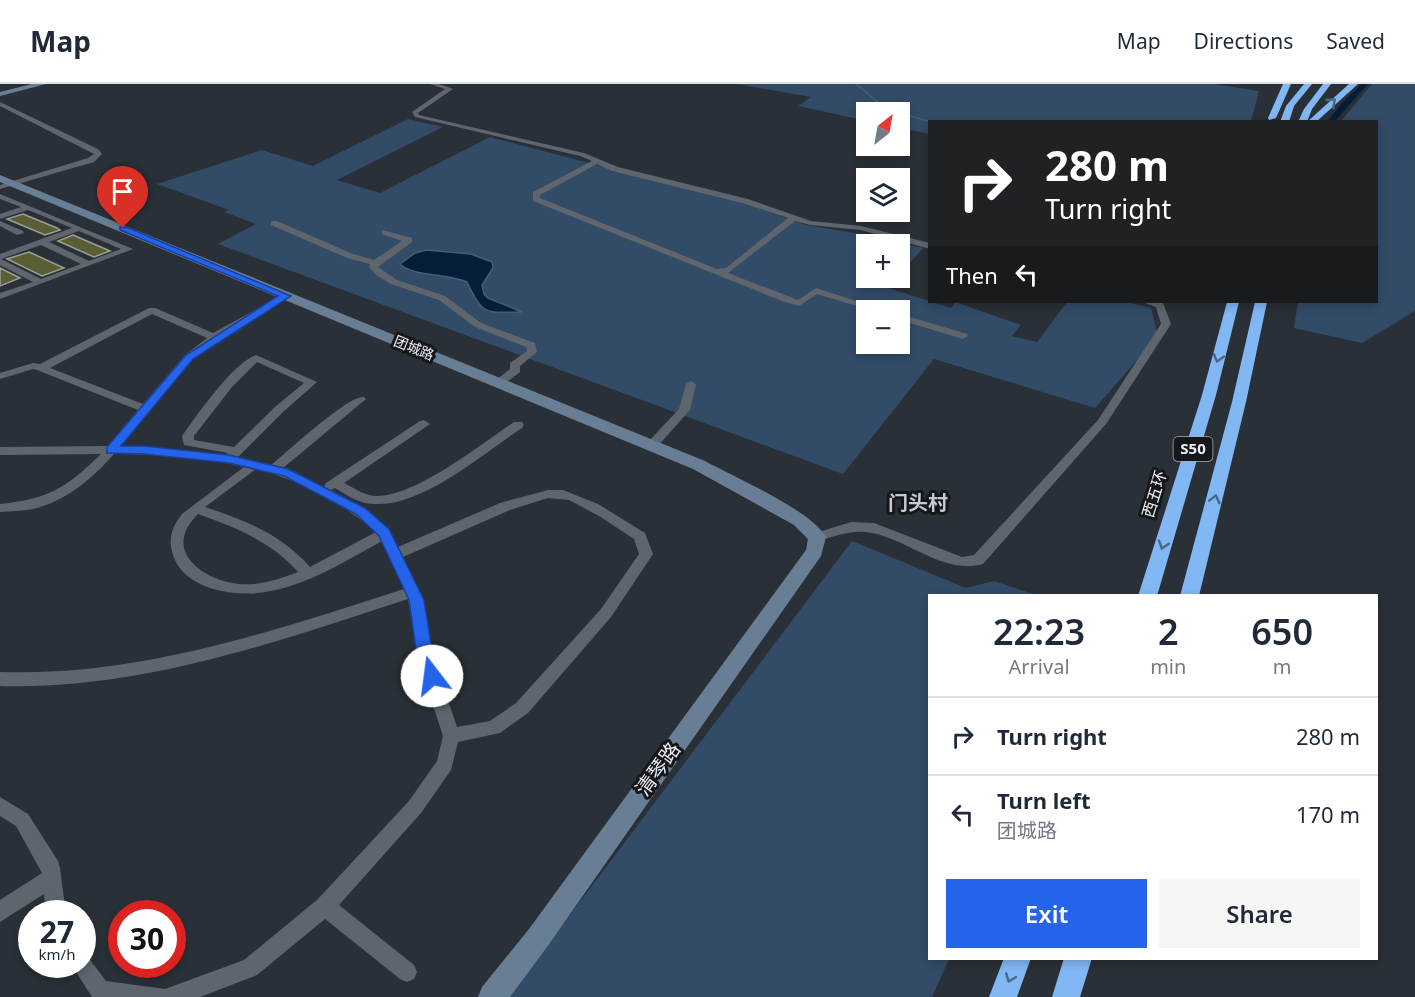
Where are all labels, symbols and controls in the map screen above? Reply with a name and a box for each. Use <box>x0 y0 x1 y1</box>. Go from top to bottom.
text: Map <box>30 22 91 60</box>
text: Map <box>1117 27 1161 55</box>
text: Directions <box>1194 27 1293 55</box>
text: Saved <box>1326 27 1385 55</box>
one-way arrow <box>1325 98 1336 109</box>
north arrow <box>856 102 910 156</box>
map controls <box>856 102 910 354</box>
text: 280 m <box>1045 136 1169 193</box>
icon: right <box>946 144 1024 222</box>
pin <box>97 166 148 228</box>
button: layers <box>856 168 910 222</box>
icon: arrive <box>106 175 139 208</box>
text: Turn right <box>1045 190 1171 227</box>
button: + <box>856 234 910 288</box>
icon: left <box>1010 258 1043 291</box>
text: Then <box>946 260 998 290</box>
button: − <box>856 300 910 354</box>
street label: 团城路 <box>391 331 437 364</box>
one-way arrow <box>1213 353 1226 363</box>
road number: S50 <box>1174 437 1212 461</box>
street label: 西五环 <box>1136 468 1172 520</box>
district label: 门头村 <box>888 489 948 516</box>
one-way arrow <box>1208 494 1221 504</box>
one-way arrow <box>1158 539 1170 550</box>
text: 22:23 <box>993 607 1085 656</box>
text: 2 <box>1158 607 1179 656</box>
text: 650 <box>1251 607 1313 656</box>
position arrow <box>400 644 464 708</box>
text: Arrival <box>1009 653 1070 680</box>
text: min <box>1150 653 1186 680</box>
text: m <box>1273 653 1292 680</box>
icon: right <box>946 720 979 753</box>
text: Turn right <box>997 721 1107 751</box>
text: 280 m <box>1296 721 1360 751</box>
street label: 清琴路 <box>629 737 686 801</box>
text: Turn left <box>997 785 1091 815</box>
icon: left <box>946 798 979 831</box>
text: 170 m <box>1296 799 1360 829</box>
text: 团城路 <box>997 817 1057 844</box>
button: Exit <box>946 879 1147 948</box>
button: Share <box>1159 879 1360 948</box>
speed limit sign: 30 <box>108 900 186 978</box>
text: 27 <box>40 911 74 952</box>
text: km/h <box>39 944 75 964</box>
one-way arrow <box>1005 972 1017 983</box>

